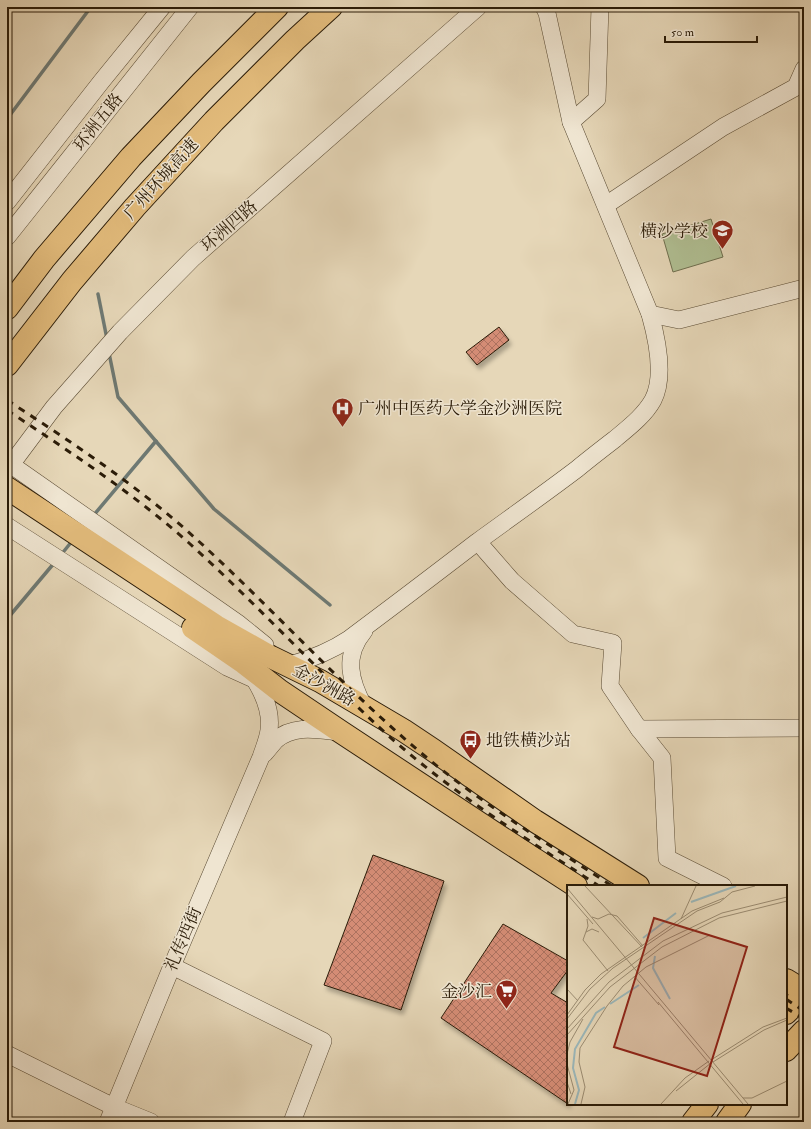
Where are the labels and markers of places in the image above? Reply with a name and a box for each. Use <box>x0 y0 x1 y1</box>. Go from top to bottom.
school or university icon: 横沙学校 <box>710 218 736 251</box>
place label: 横沙学校 <box>640 221 708 242</box>
hospital icon: 广州中医药大学金沙洲医院 <box>330 395 356 428</box>
place label: 广州中医药大学金沙洲医院 <box>358 398 562 419</box>
bus stop icon: 地铁横沙站 <box>458 727 484 760</box>
place label: 地铁横沙站 <box>486 730 571 751</box>
supermarket icon: 金沙汇 <box>494 978 520 1011</box>
place label: 金沙汇 <box>441 981 492 1002</box>

